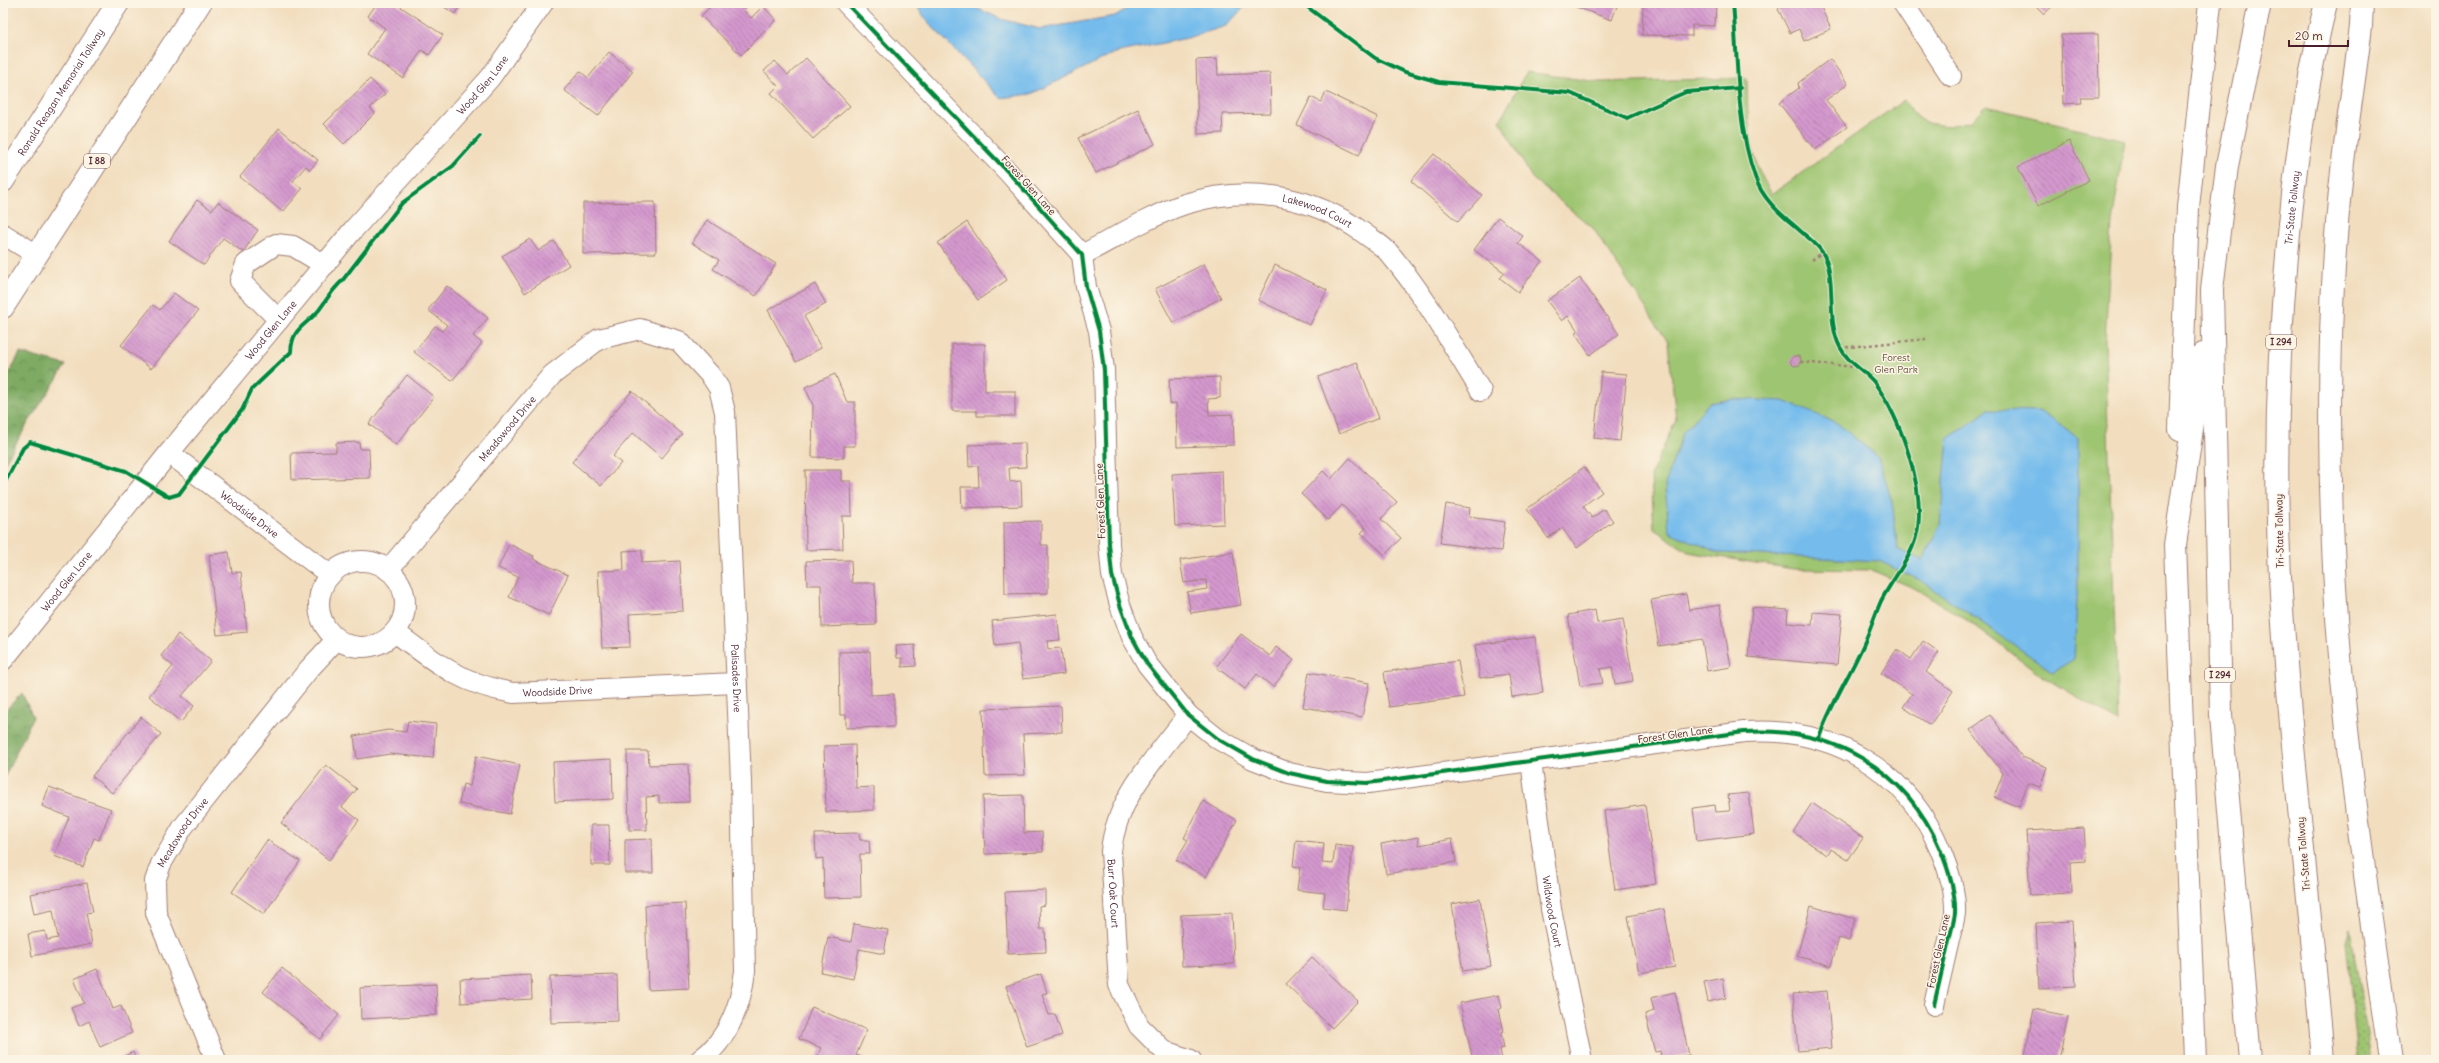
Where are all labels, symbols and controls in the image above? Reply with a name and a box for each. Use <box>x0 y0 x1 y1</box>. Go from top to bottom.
scale bar <box>2289 22 2348 48</box>
street label: Ronald Reagan Memorial Tollway <box>15 26 107 158</box>
text: 20 m <box>2295 28 2323 43</box>
street label: Wood Glen Lane <box>454 53 511 118</box>
street label: Forest Glen Lane <box>999 153 1059 218</box>
road number: I 88 <box>84 154 110 168</box>
street label: Tri-State Tollway <box>2282 170 2303 245</box>
street label: Lakewood Court <box>1281 192 1355 231</box>
street label: Wood Glen Lane <box>243 298 299 363</box>
road number: I 294 <box>2266 335 2296 349</box>
park label: Forest Glen Park <box>1874 351 1918 376</box>
street label: Meadowood Drive <box>476 393 539 464</box>
street label: Forest Glen Lane <box>1093 463 1108 539</box>
street label: Woodside Drive <box>217 488 281 541</box>
street label: Tri-State Tollway <box>2272 494 2287 568</box>
street label: Wood Glen Lane <box>38 549 95 614</box>
street label: Palisades Drive <box>728 644 744 712</box>
road number: I 294 <box>2205 668 2235 682</box>
street label: Woodside Drive <box>522 683 593 700</box>
street label: Forest Glen Lane <box>1637 723 1713 746</box>
street label: Meadowood Drive <box>154 795 211 870</box>
street label: Tri-State Tollway <box>2294 816 2313 892</box>
street label: Burr Oak Court <box>1104 858 1122 929</box>
street label: Wildwood Court <box>1540 875 1565 949</box>
street label: Forest Glen Lane <box>1924 913 1953 989</box>

